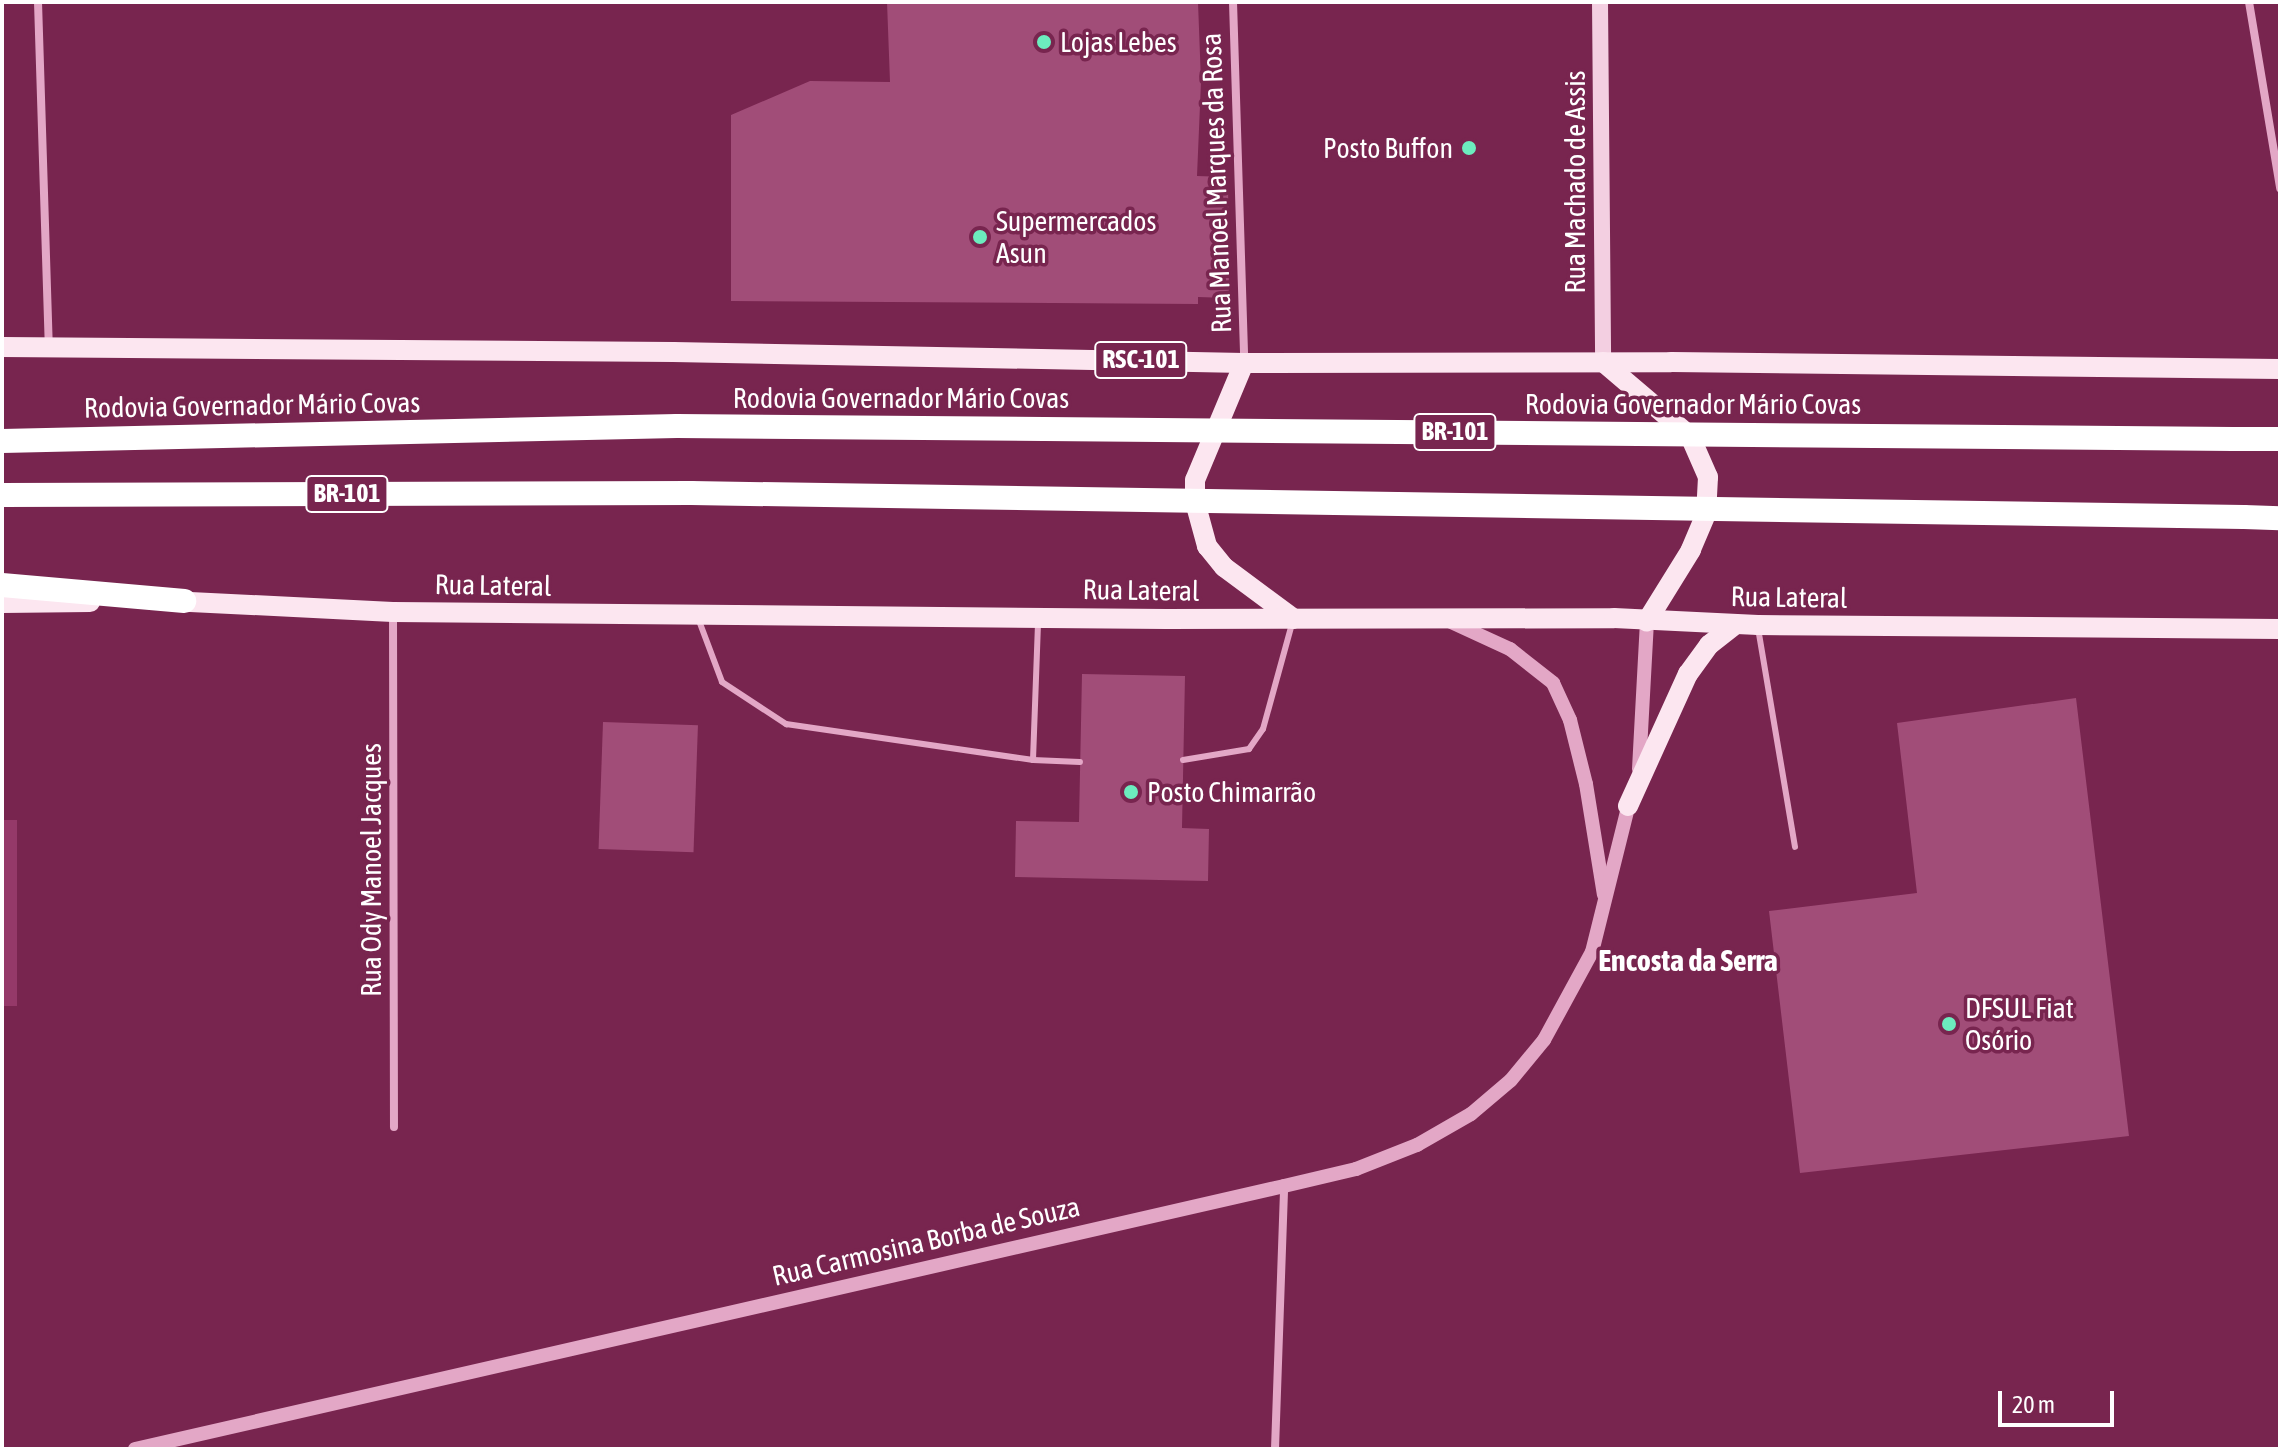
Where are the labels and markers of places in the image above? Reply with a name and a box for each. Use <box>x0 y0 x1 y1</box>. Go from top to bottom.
place label: Lojas Lebes <box>1060 25 1177 59</box>
marker: Lojas Lebes <box>1035 33 1053 51</box>
place label: Posto Buffon <box>1323 131 1453 165</box>
marker: Posto Buffon <box>1460 139 1478 157</box>
place label: Supermercados Asun <box>996 204 1156 270</box>
marker: Supermercados Asun <box>971 228 989 246</box>
place label: Posto Chimarrão <box>1147 775 1316 809</box>
marker: Posto Chimarrão <box>1122 783 1140 801</box>
place label: DFSUL Fiat Osório <box>1965 991 2074 1057</box>
marker: DFSUL Fiat Osório <box>1940 1015 1958 1033</box>

